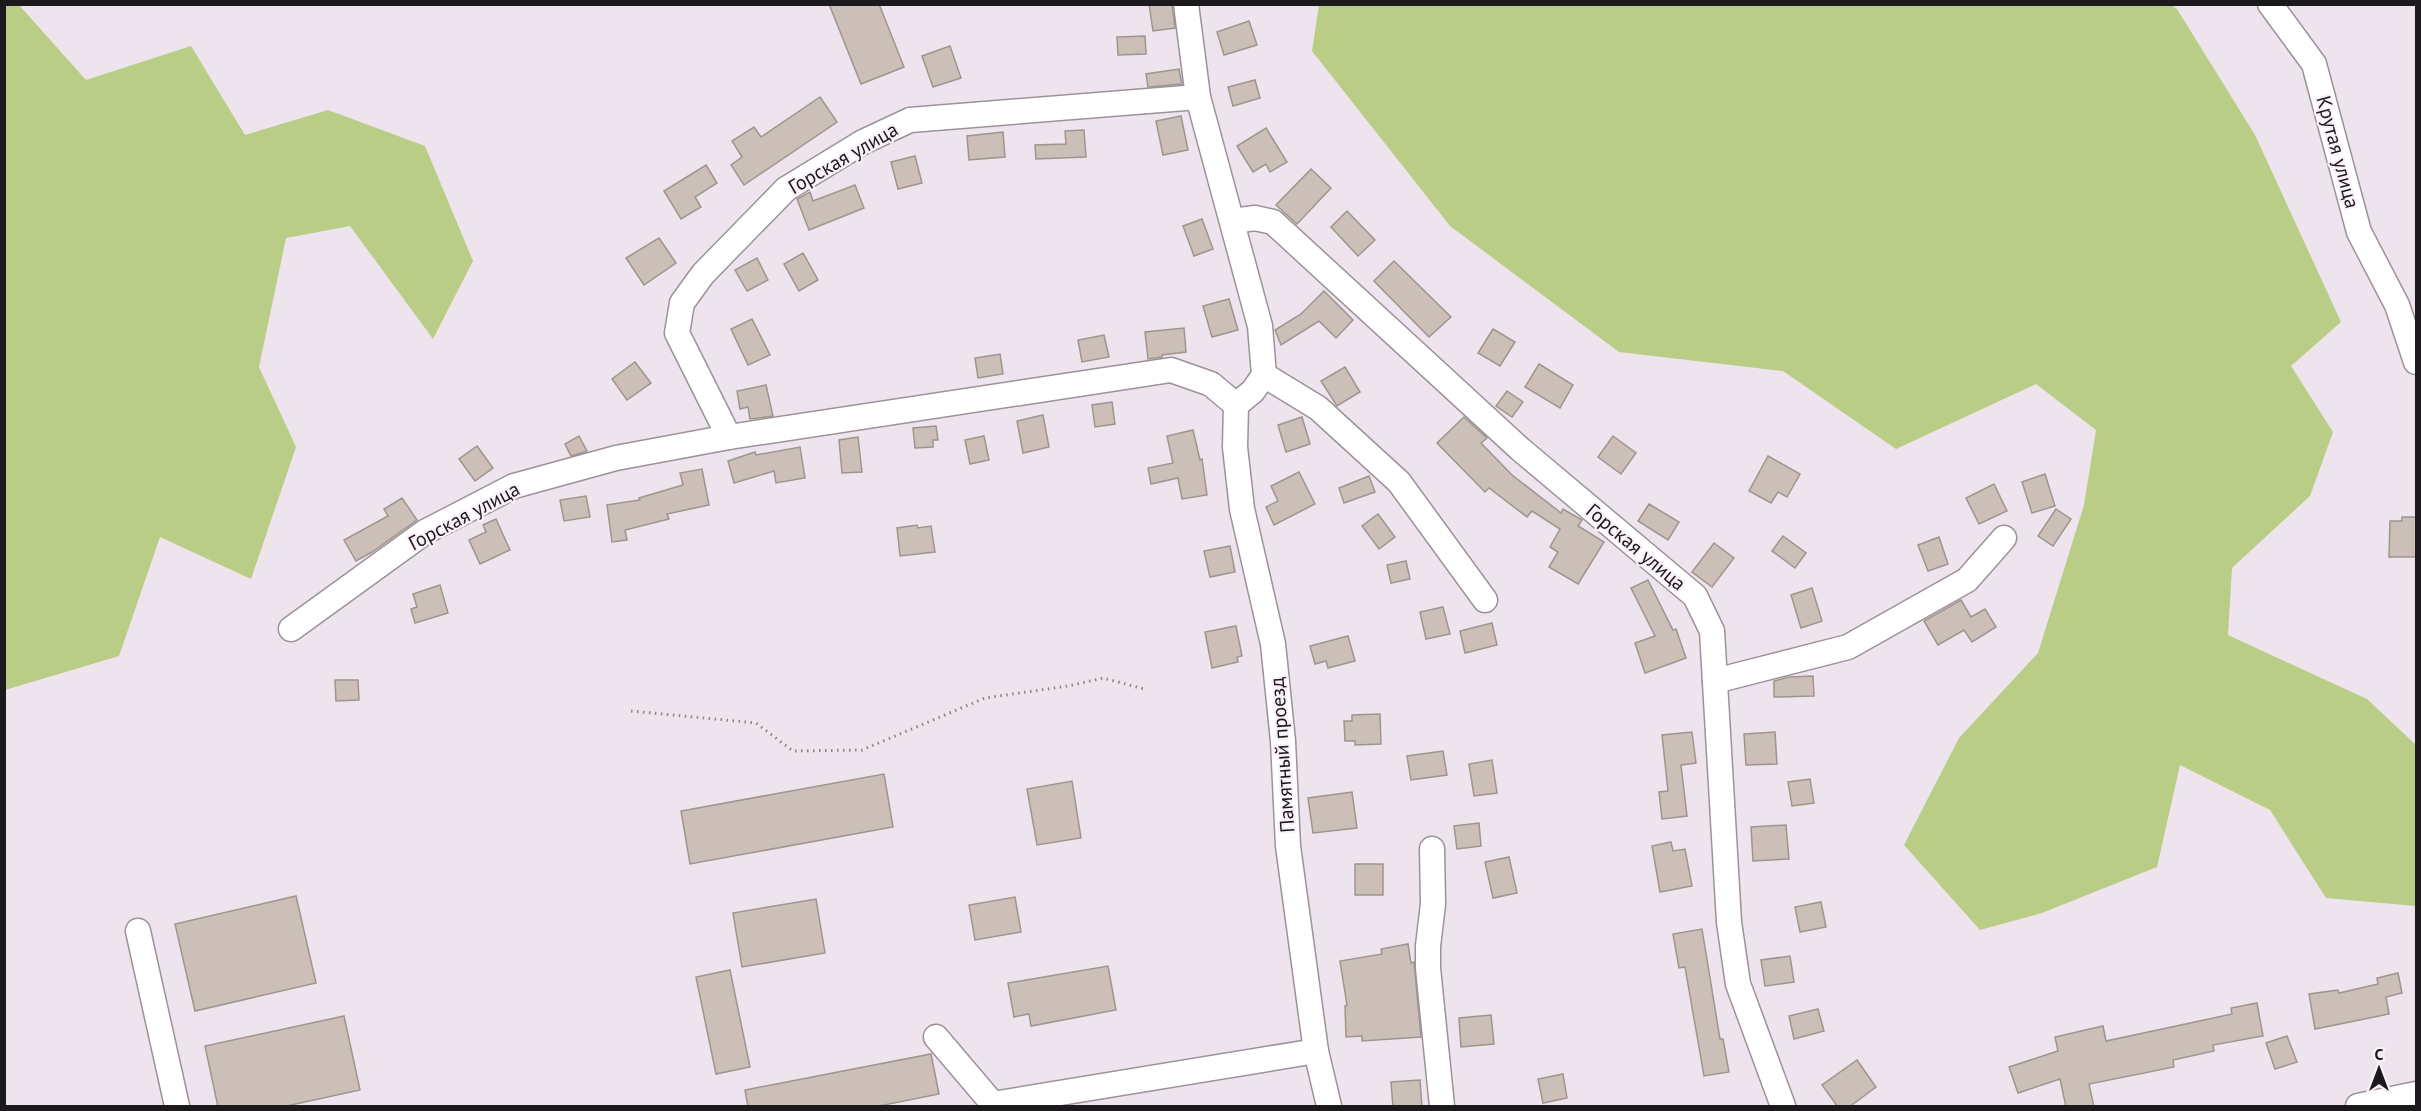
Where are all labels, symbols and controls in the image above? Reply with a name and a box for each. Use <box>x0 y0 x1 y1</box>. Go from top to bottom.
street label: Крутая улица <box>2310 93 2366 211</box>
street label: Горская улица <box>783 116 903 200</box>
street label: Горская улица <box>404 476 524 556</box>
street label: Горская улица <box>1581 498 1691 596</box>
street label: Памятный проезд <box>1264 676 1300 834</box>
north arrow <box>2349 1039 2409 1099</box>
text: С <box>2375 1044 2384 1064</box>

